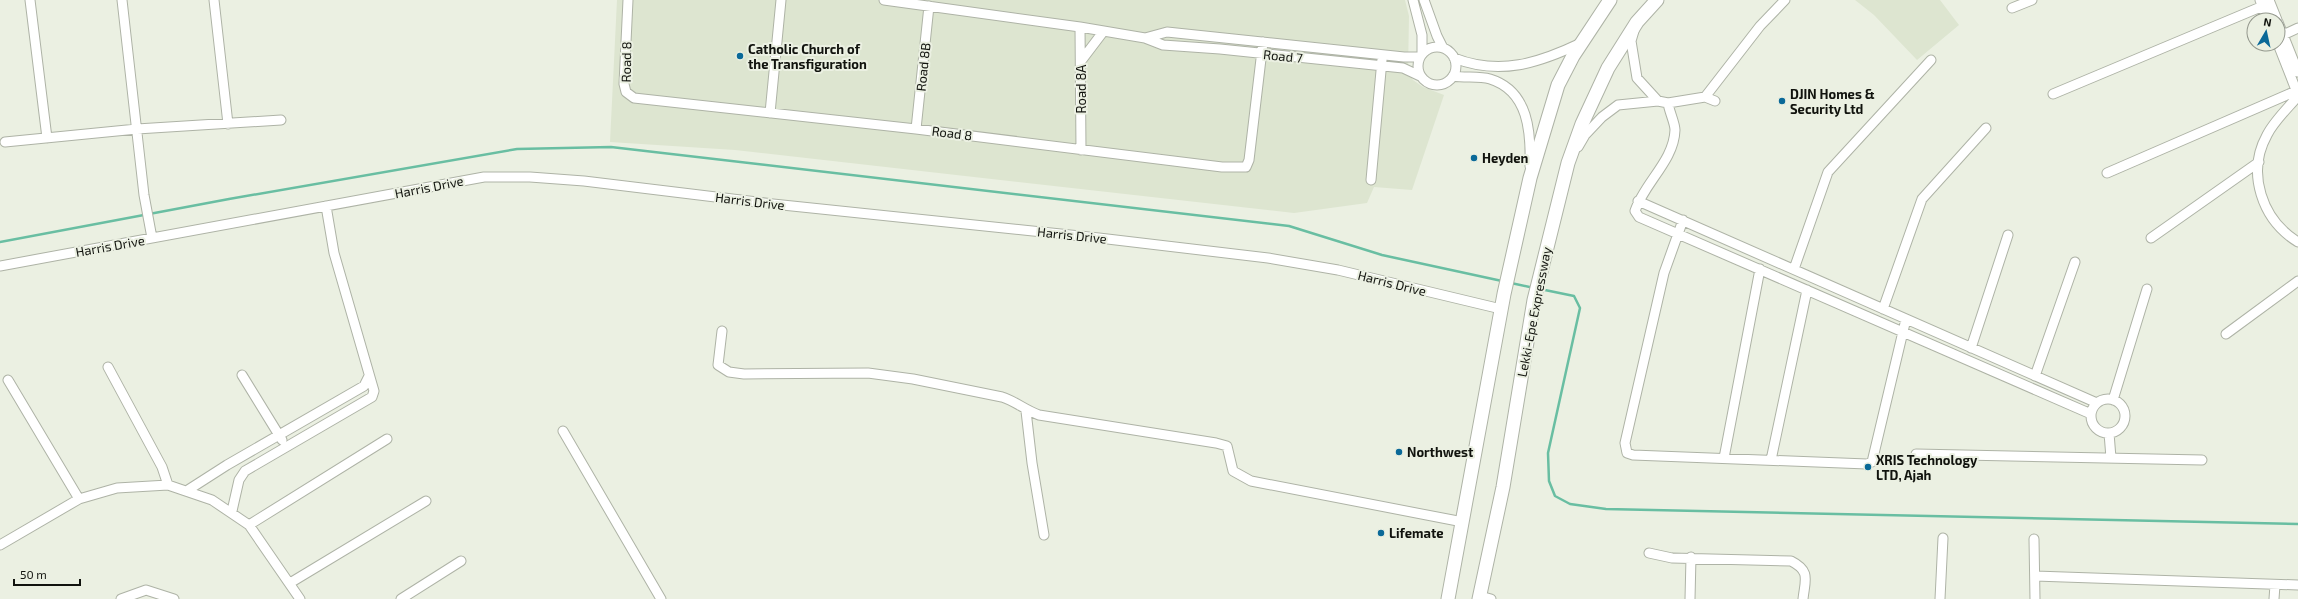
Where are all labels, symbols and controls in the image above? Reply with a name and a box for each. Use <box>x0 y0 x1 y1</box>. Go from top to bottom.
north arrow <box>2246 12 2286 52</box>
text: N <box>2263 15 2273 29</box>
street label: Road 8 <box>618 41 634 83</box>
place label: Catholic Church of the Transfiguration <box>748 41 867 72</box>
street label: Road 8B <box>912 42 934 92</box>
street label: Road 7 <box>1263 46 1304 66</box>
marker: Catholic Church of the Transfiguration <box>735 51 745 61</box>
street label: Road 8A <box>1073 65 1089 113</box>
place label: DJIN Homes & Security Ltd <box>1790 86 1875 117</box>
marker: DJIN Homes & Security Ltd <box>1777 96 1787 106</box>
street label: Road 8 <box>931 123 973 143</box>
place label: Heyden <box>1482 150 1529 166</box>
marker: Heyden <box>1469 153 1479 163</box>
street label: Harris Drive <box>393 172 465 202</box>
street label: Harris Drive <box>714 189 786 213</box>
street label: Harris Drive <box>1036 223 1108 247</box>
street label: Harris Drive <box>74 232 146 260</box>
street label: Lekki-Epe Expressway <box>1514 245 1554 378</box>
street label: Harris Drive <box>1356 267 1428 299</box>
place label: Northwest <box>1407 444 1474 460</box>
marker: Northwest <box>1394 447 1404 457</box>
place label: XRIS Technology LTD, Ajah <box>1876 452 1978 483</box>
marker: XRIS Technology LTD, Ajah <box>1863 462 1873 472</box>
place label: Lifemate <box>1389 525 1444 541</box>
marker: Lifemate <box>1376 528 1386 538</box>
scale bar <box>14 561 80 587</box>
text: 50 m <box>20 567 47 581</box>

